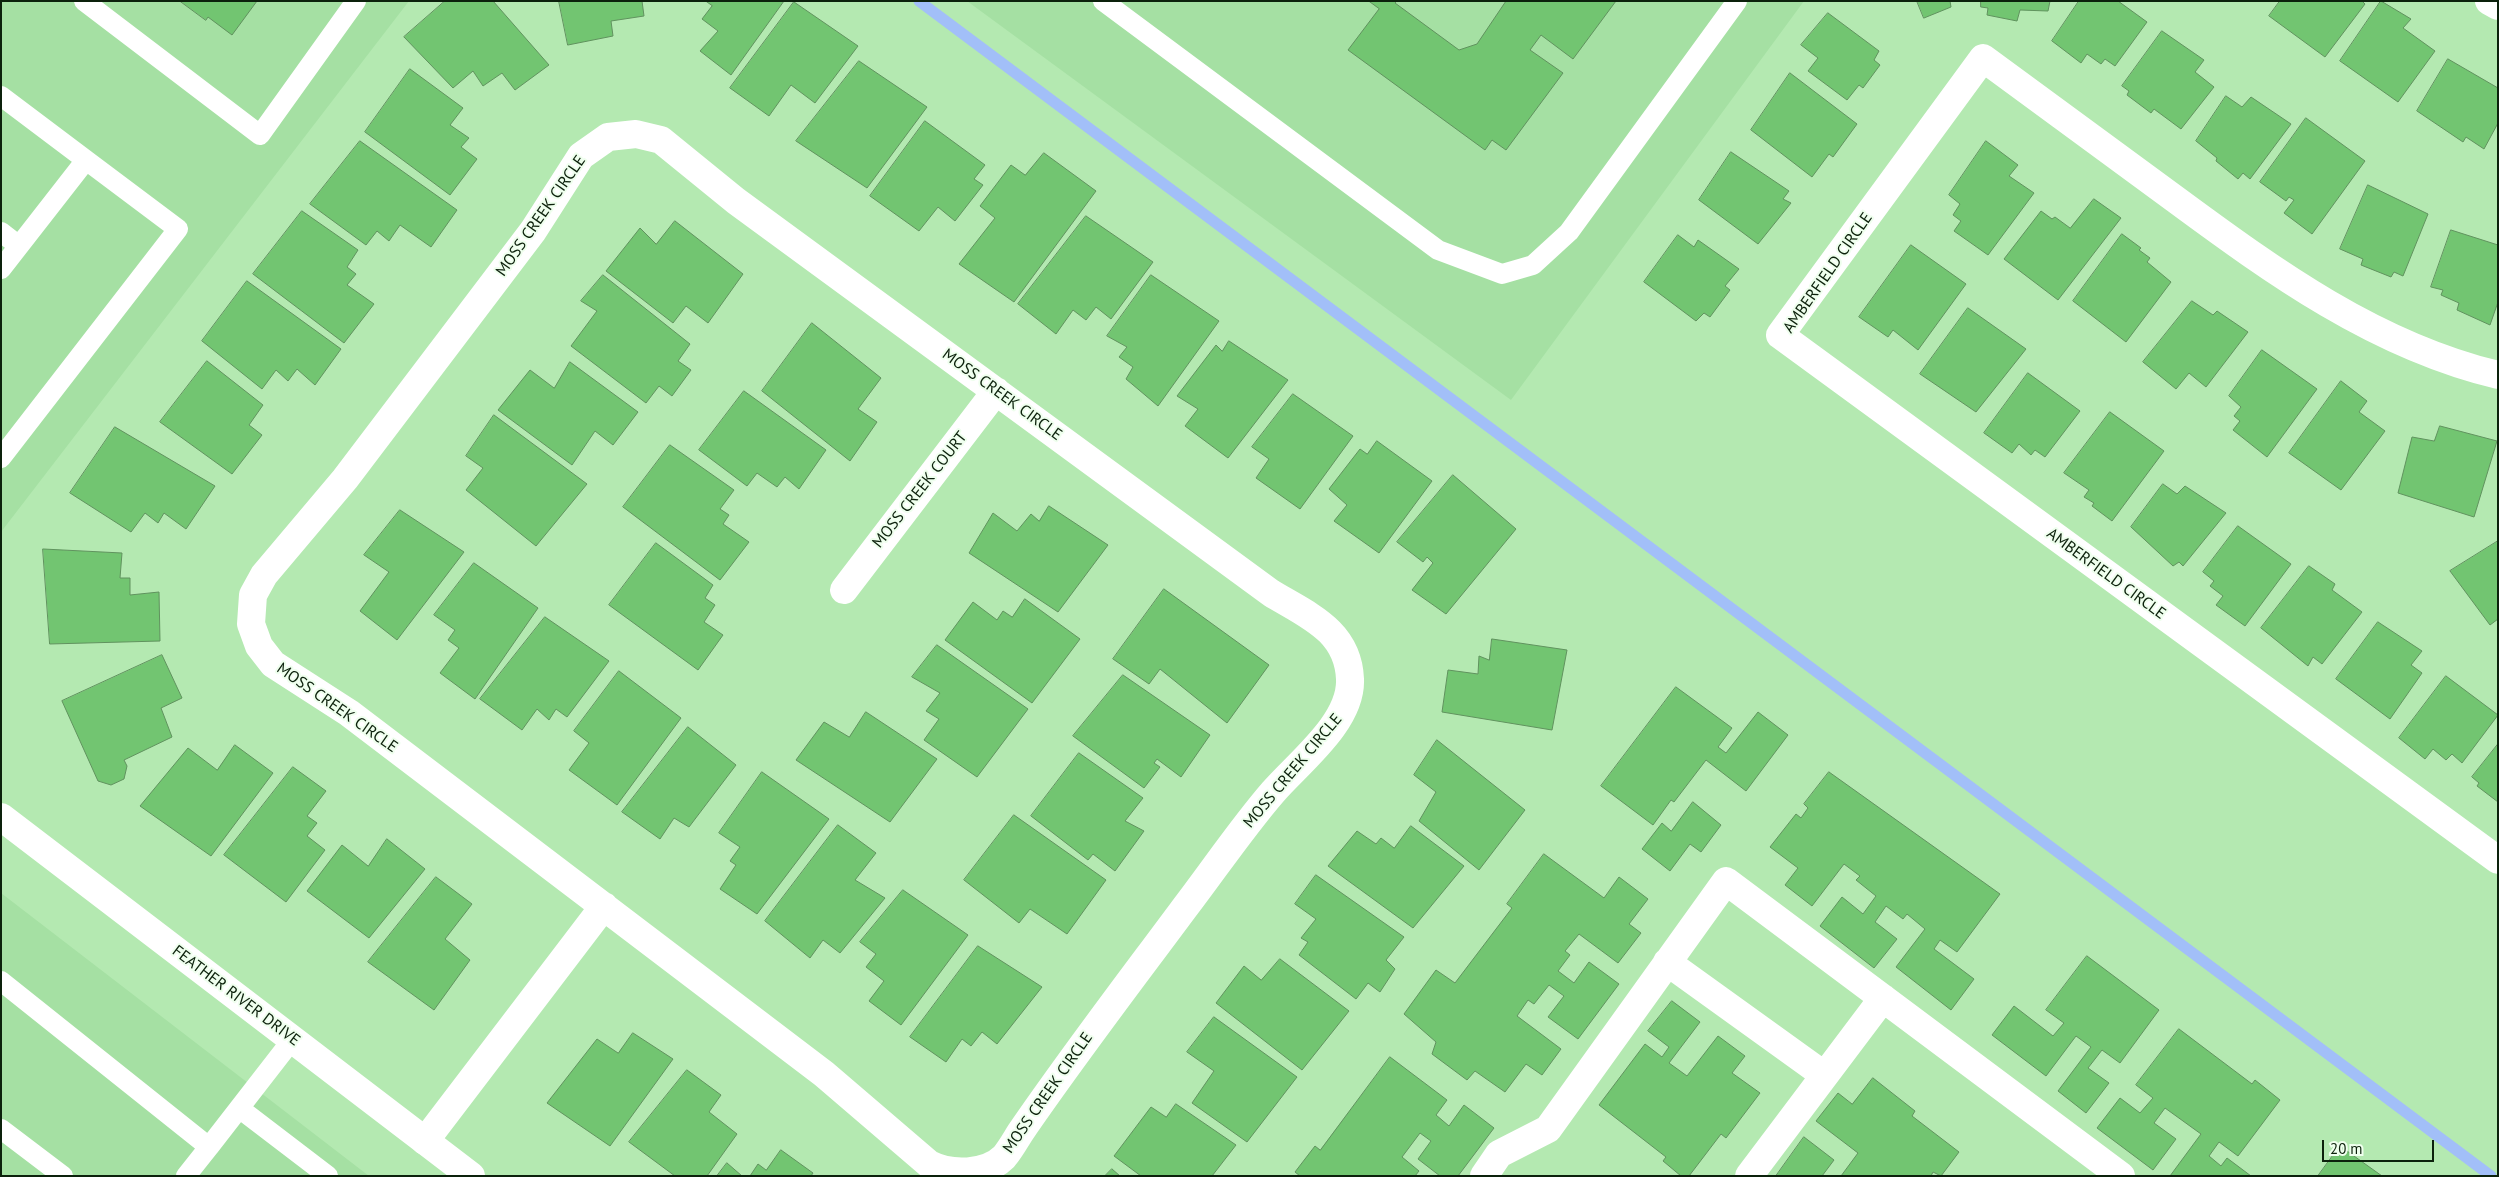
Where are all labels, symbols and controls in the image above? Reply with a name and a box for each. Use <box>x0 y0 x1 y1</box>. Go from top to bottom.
street label: MOSS CREEK CIRCLE <box>492 152 590 280</box>
street label: AMBERFIELD CIRCLE <box>1779 209 1877 337</box>
street label: MOSS CREEK CIRCLE <box>938 345 1066 445</box>
street label: MOSS CREEK COURT <box>869 428 971 552</box>
street label: AMBERFIELD CIRCLE <box>2043 524 2169 624</box>
street label: MOSS CREEK CIRCLE <box>273 659 401 757</box>
street label: MOSS CREEK CIRCLE <box>1240 710 1346 832</box>
street label: FEATHER RIVER DRIVE <box>168 942 304 1050</box>
street label: MOSS CREEK CIRCLE <box>999 1029 1097 1157</box>
scale bar <box>2324 1130 2436 1162</box>
text: 20 m <box>2330 1139 2363 1158</box>

